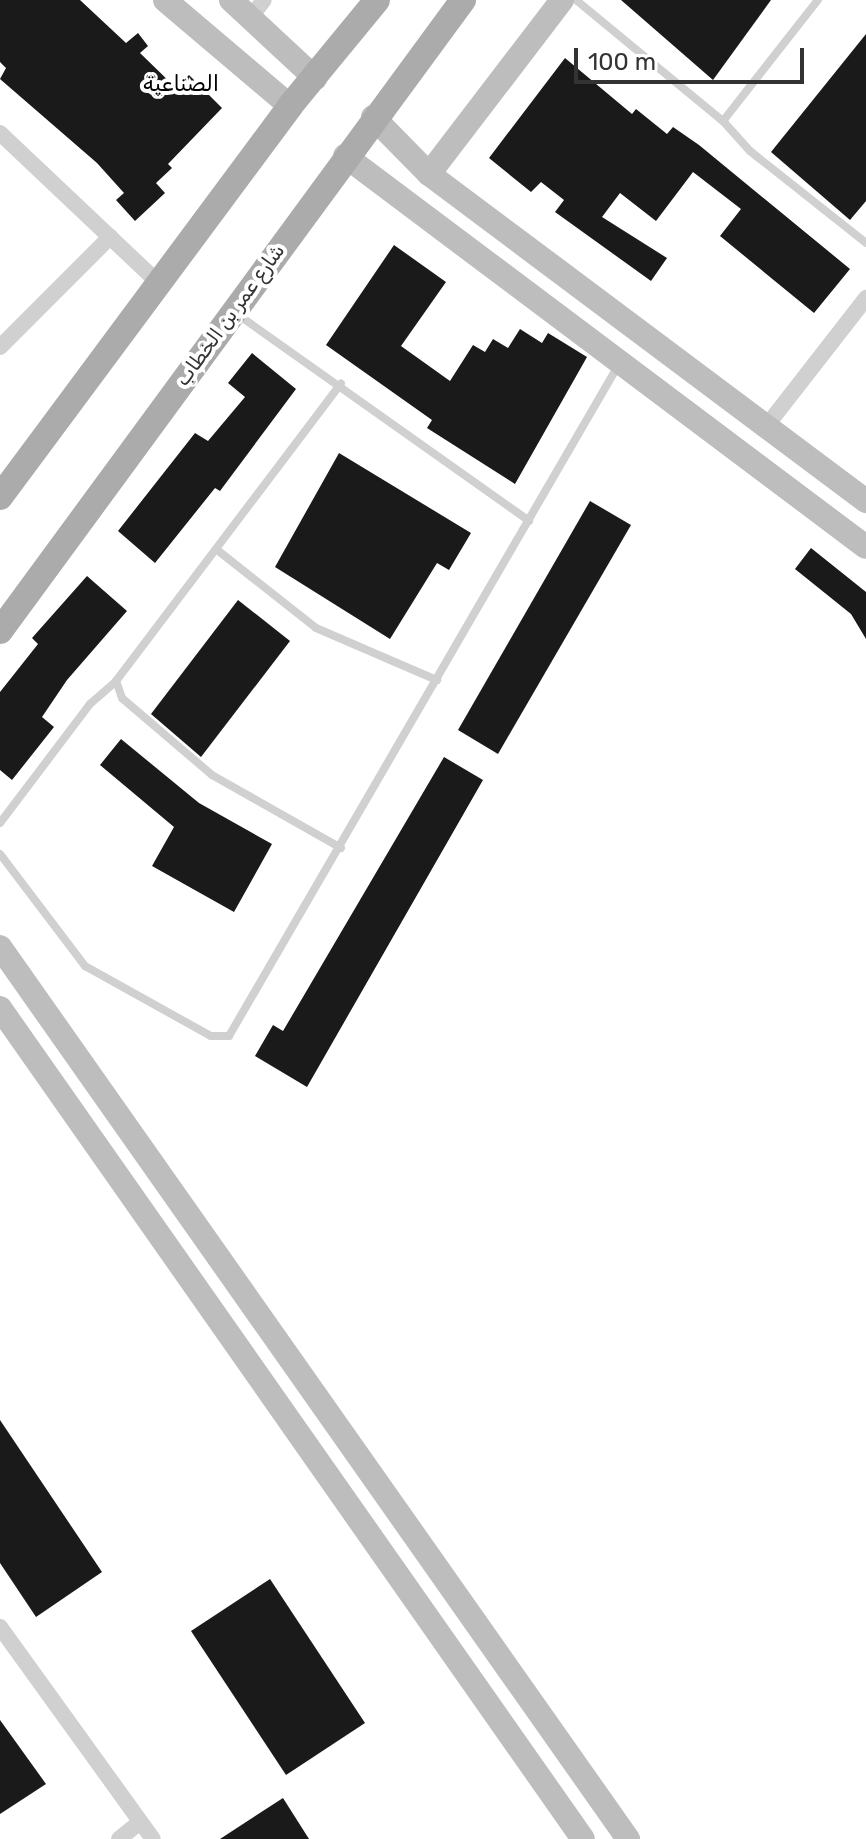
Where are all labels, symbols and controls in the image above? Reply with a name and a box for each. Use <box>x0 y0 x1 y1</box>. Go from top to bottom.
scale bar <box>578 32 808 82</box>
text: 100 m <box>588 48 656 76</box>
district label: الصناعية <box>143 71 219 97</box>
street label: شارع عمر بن الخطاب <box>170 239 290 391</box>

